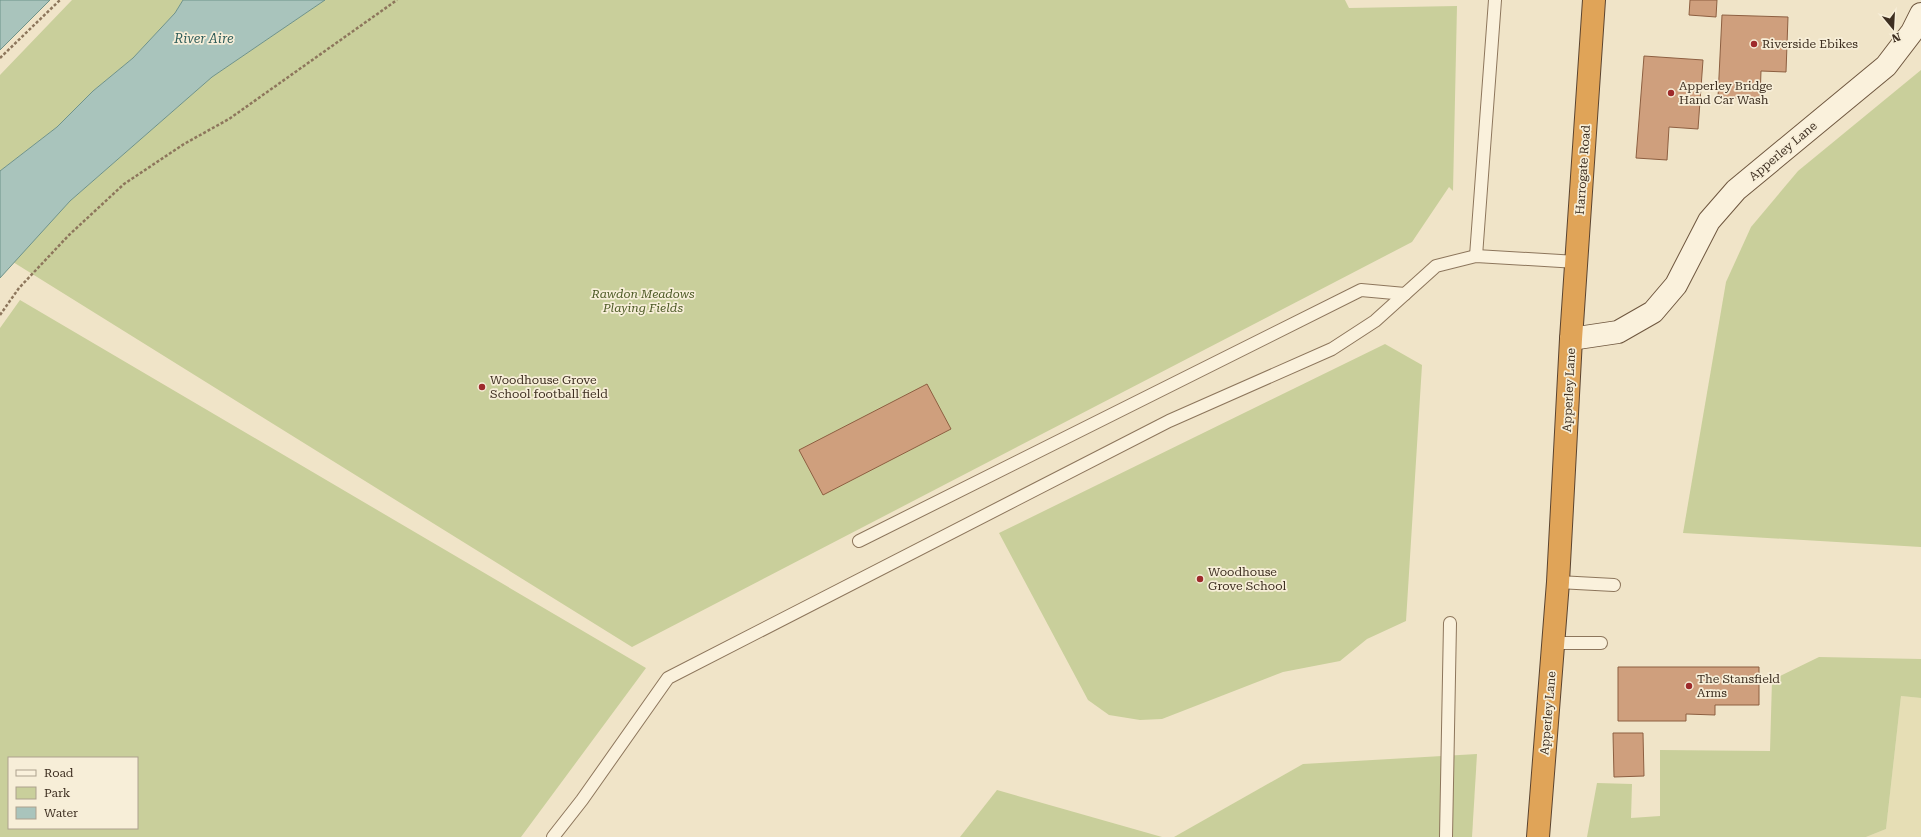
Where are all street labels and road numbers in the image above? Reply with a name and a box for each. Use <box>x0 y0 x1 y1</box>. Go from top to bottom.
street label: Apperley Lane <box>1746 118 1820 183</box>
street label: Harrogate Road <box>1573 124 1593 215</box>
street label: Apperley Lane <box>1560 347 1578 432</box>
street label: Apperley Lane <box>1537 670 1559 756</box>

